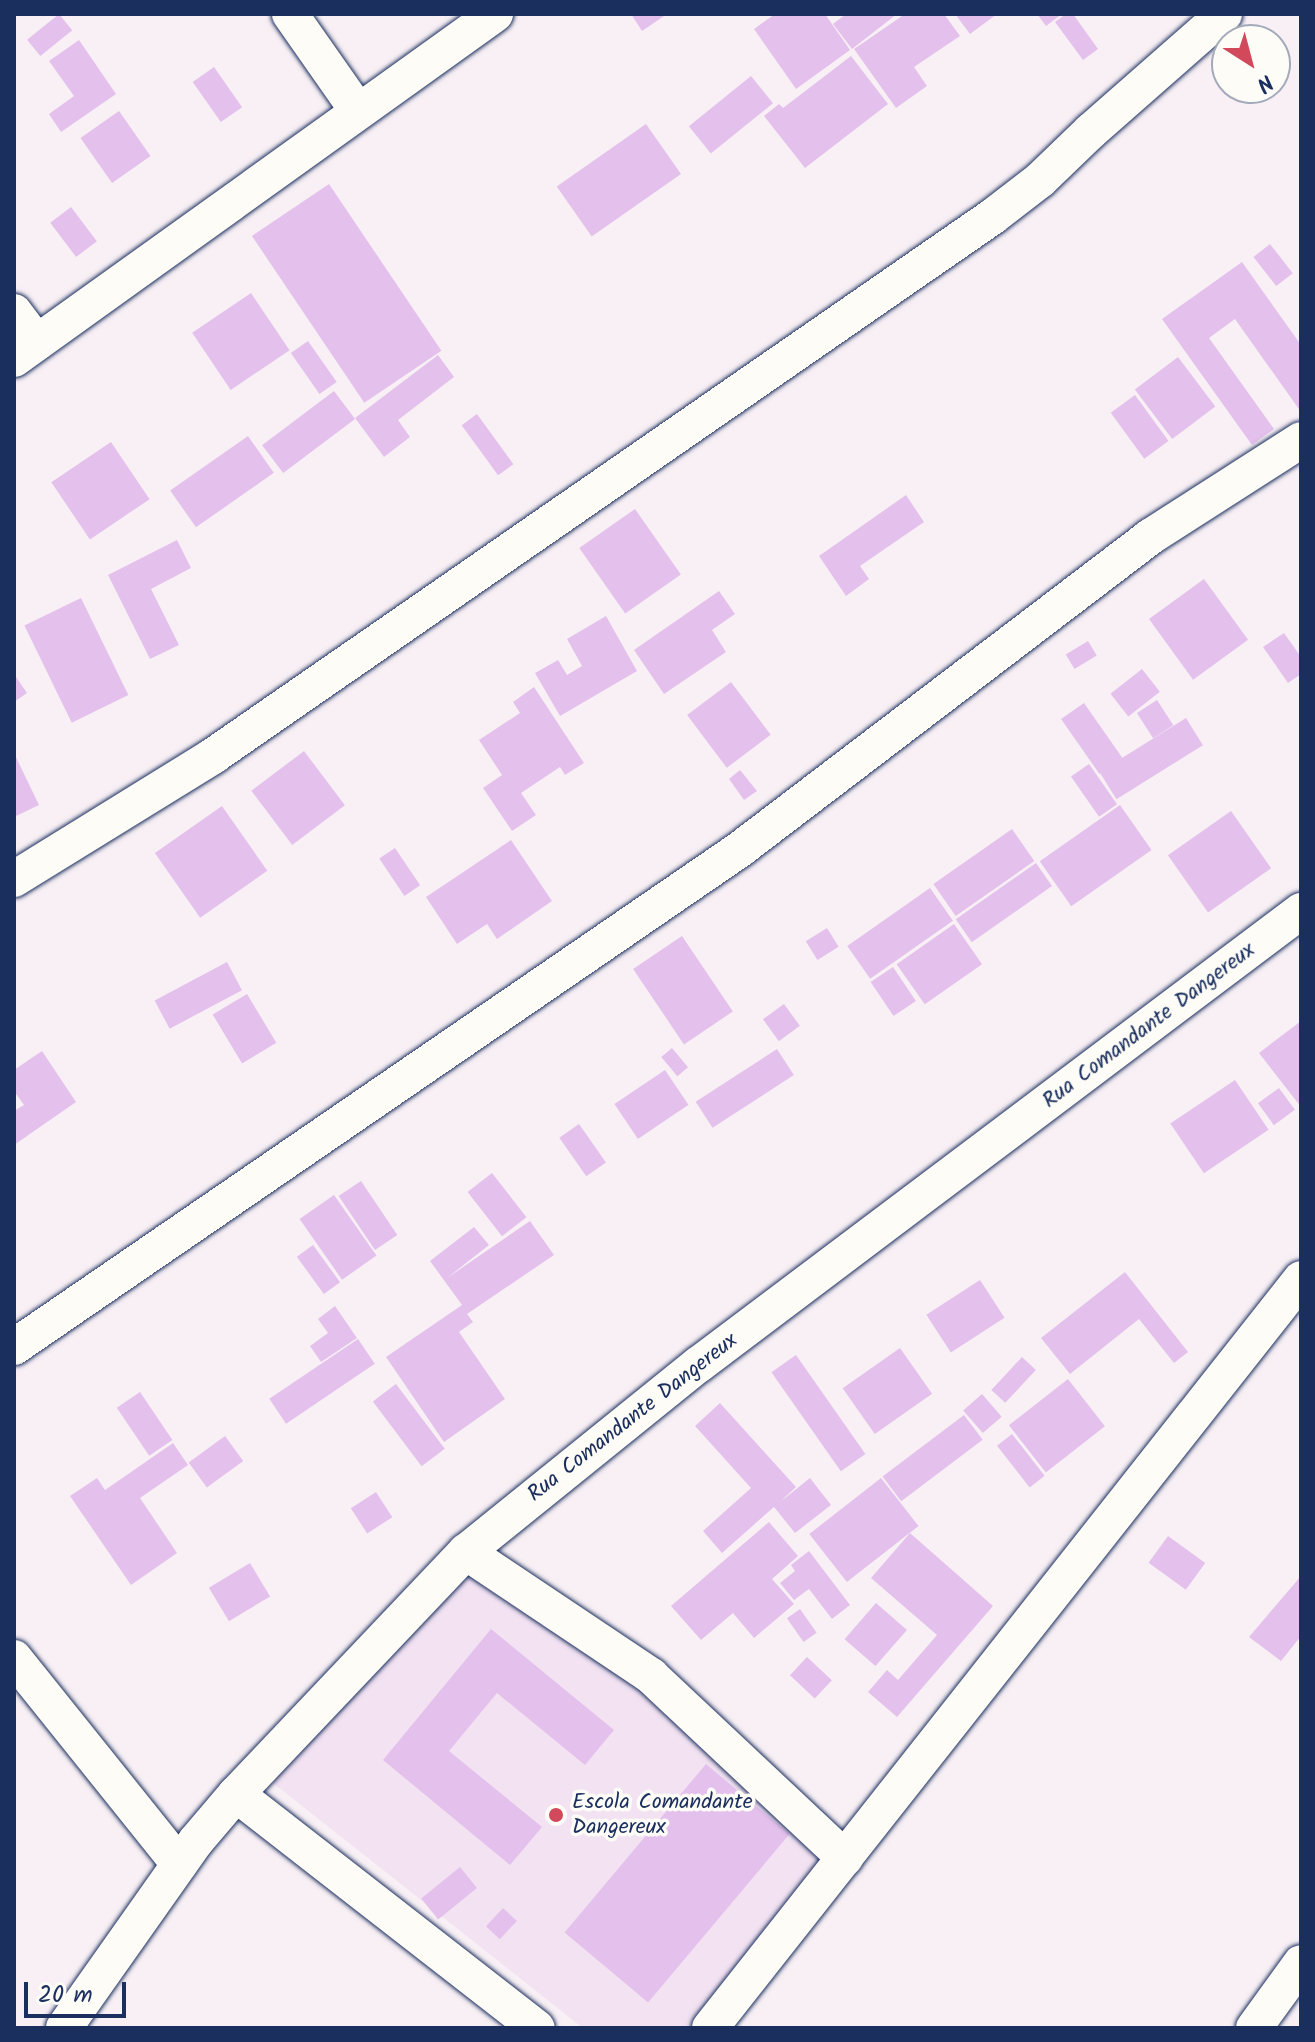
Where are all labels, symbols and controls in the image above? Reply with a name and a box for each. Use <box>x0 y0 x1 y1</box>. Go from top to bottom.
north arrow <box>1211 24 1291 104</box>
text: N <box>1248 64 1280 100</box>
street label: Rua Comandante Dangereux <box>1038 937 1260 1115</box>
street label: Rua Comandante Dangereux <box>523 1328 743 1508</box>
place label: Escola Comandante Dangereux <box>572 1789 753 1840</box>
marker: Escola Comandante Dangereux <box>547 1806 565 1824</box>
scale bar <box>28 1966 130 2016</box>
text: 20 m <box>38 1976 93 2015</box>

